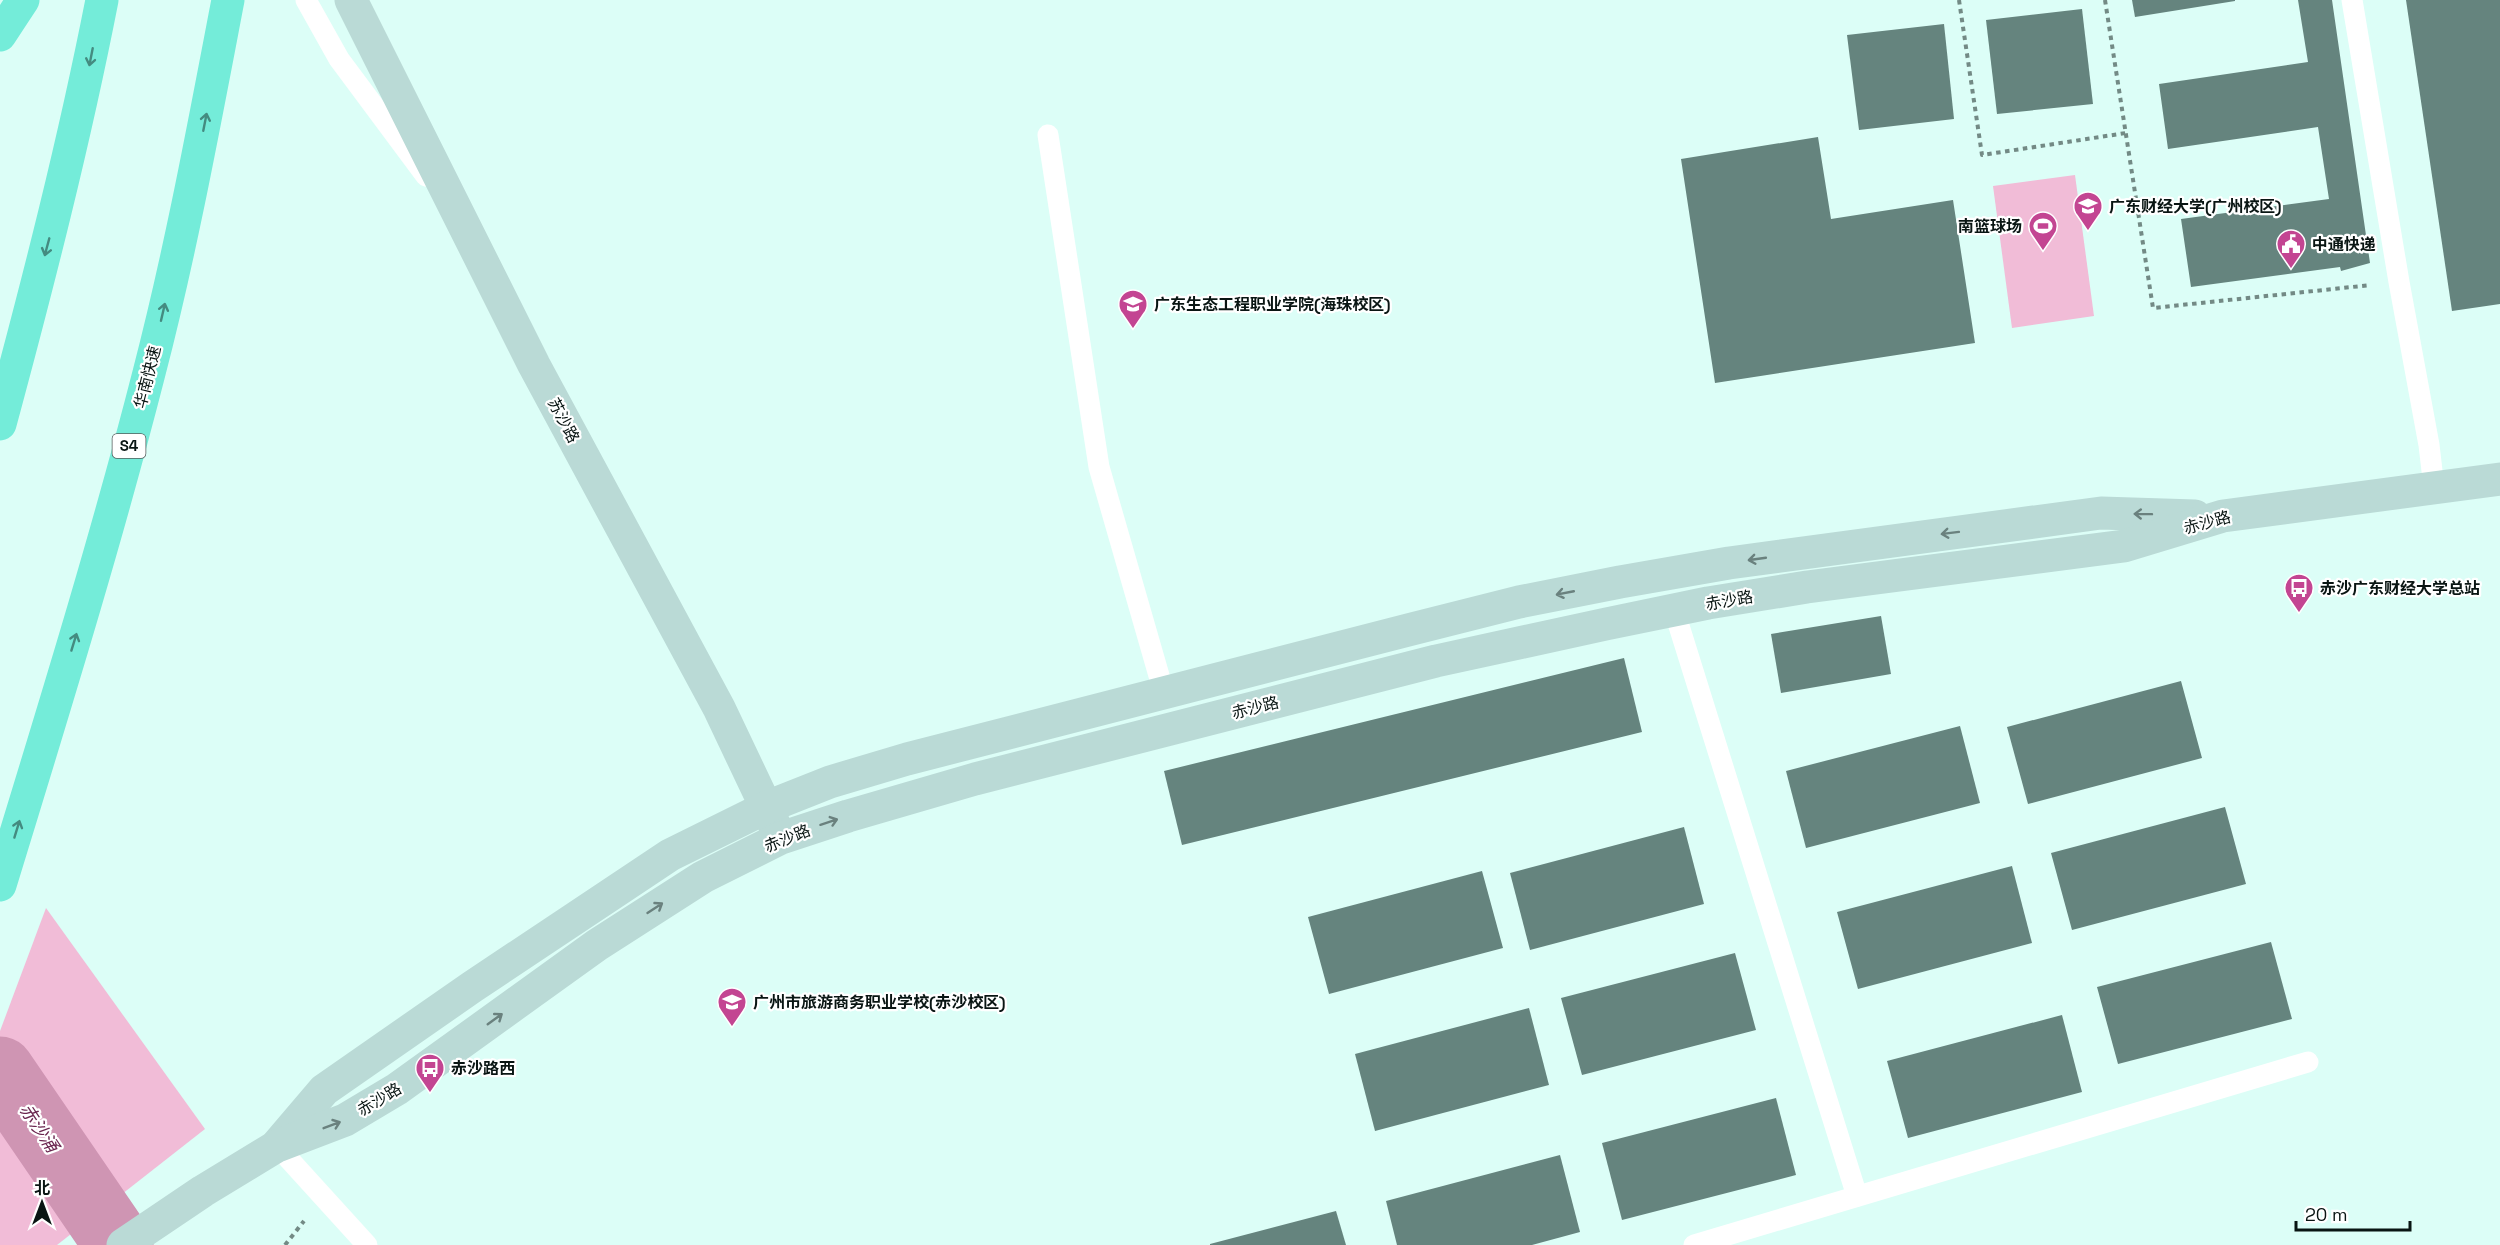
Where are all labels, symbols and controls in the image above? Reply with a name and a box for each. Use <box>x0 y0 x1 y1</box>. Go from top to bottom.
one-way arrow <box>85 47 96 67</box>
one-way arrow <box>200 112 211 132</box>
school or university icon: 广东财经大学(广州校区) <box>2072 190 2104 232</box>
place label: 广东财经大学(广州校区) <box>2109 196 2282 217</box>
sports icon: 南篮球场 <box>2027 210 2059 252</box>
place label: 南篮球场 <box>1958 216 2022 237</box>
public building icon: 中通快递 <box>2275 228 2307 270</box>
place label: 中通快递 <box>2312 234 2376 255</box>
one-way arrow <box>41 238 53 257</box>
school or university icon: 广东生态工程职业学院(海珠校区) <box>1117 288 1149 330</box>
place label: 广东生态工程职业学院(海珠校区) <box>1154 294 1391 315</box>
one-way arrow <box>158 303 170 322</box>
street label: 华南快速 <box>130 344 165 411</box>
street label: 苏沙路 <box>543 394 584 446</box>
road number: S4 <box>112 434 146 458</box>
street label: 赤沙路 <box>2181 506 2233 539</box>
one-way arrow <box>2134 509 2154 520</box>
one-way arrow <box>1940 528 1960 539</box>
one-way arrow <box>1747 554 1767 565</box>
bus stop icon: 赤沙广东财经大学总站 <box>2283 572 2315 614</box>
place label: 赤沙广东财经大学总站 <box>2320 578 2480 599</box>
street label: 赤沙路 <box>1704 586 1755 615</box>
one-way arrow <box>1555 588 1575 599</box>
one-way arrow <box>70 633 81 652</box>
street label: 赤沙路 <box>1229 691 1281 723</box>
one-way arrow <box>819 816 838 827</box>
one-way arrow <box>12 820 23 839</box>
street label: 赤沙路 <box>761 820 813 857</box>
one-way arrow <box>646 901 663 913</box>
school or university icon: 广州市旅游商务职业学校(赤沙校区) <box>716 986 748 1028</box>
place label: 广州市旅游商务职业学校(赤沙校区) <box>753 992 1006 1013</box>
one-way arrow <box>486 1013 502 1025</box>
bus stop icon: 赤沙路西 <box>414 1052 446 1094</box>
place label: 赤沙路西 <box>451 1058 515 1079</box>
street label: 赤沙路 <box>353 1078 405 1121</box>
water label: 赤沙涌 <box>15 1099 65 1158</box>
one-way arrow <box>322 1119 341 1130</box>
north arrow <box>12 1173 72 1233</box>
text: 北 <box>34 1178 50 1199</box>
scale bar <box>2296 1194 2410 1232</box>
text: 20 m <box>2305 1203 2348 1226</box>

